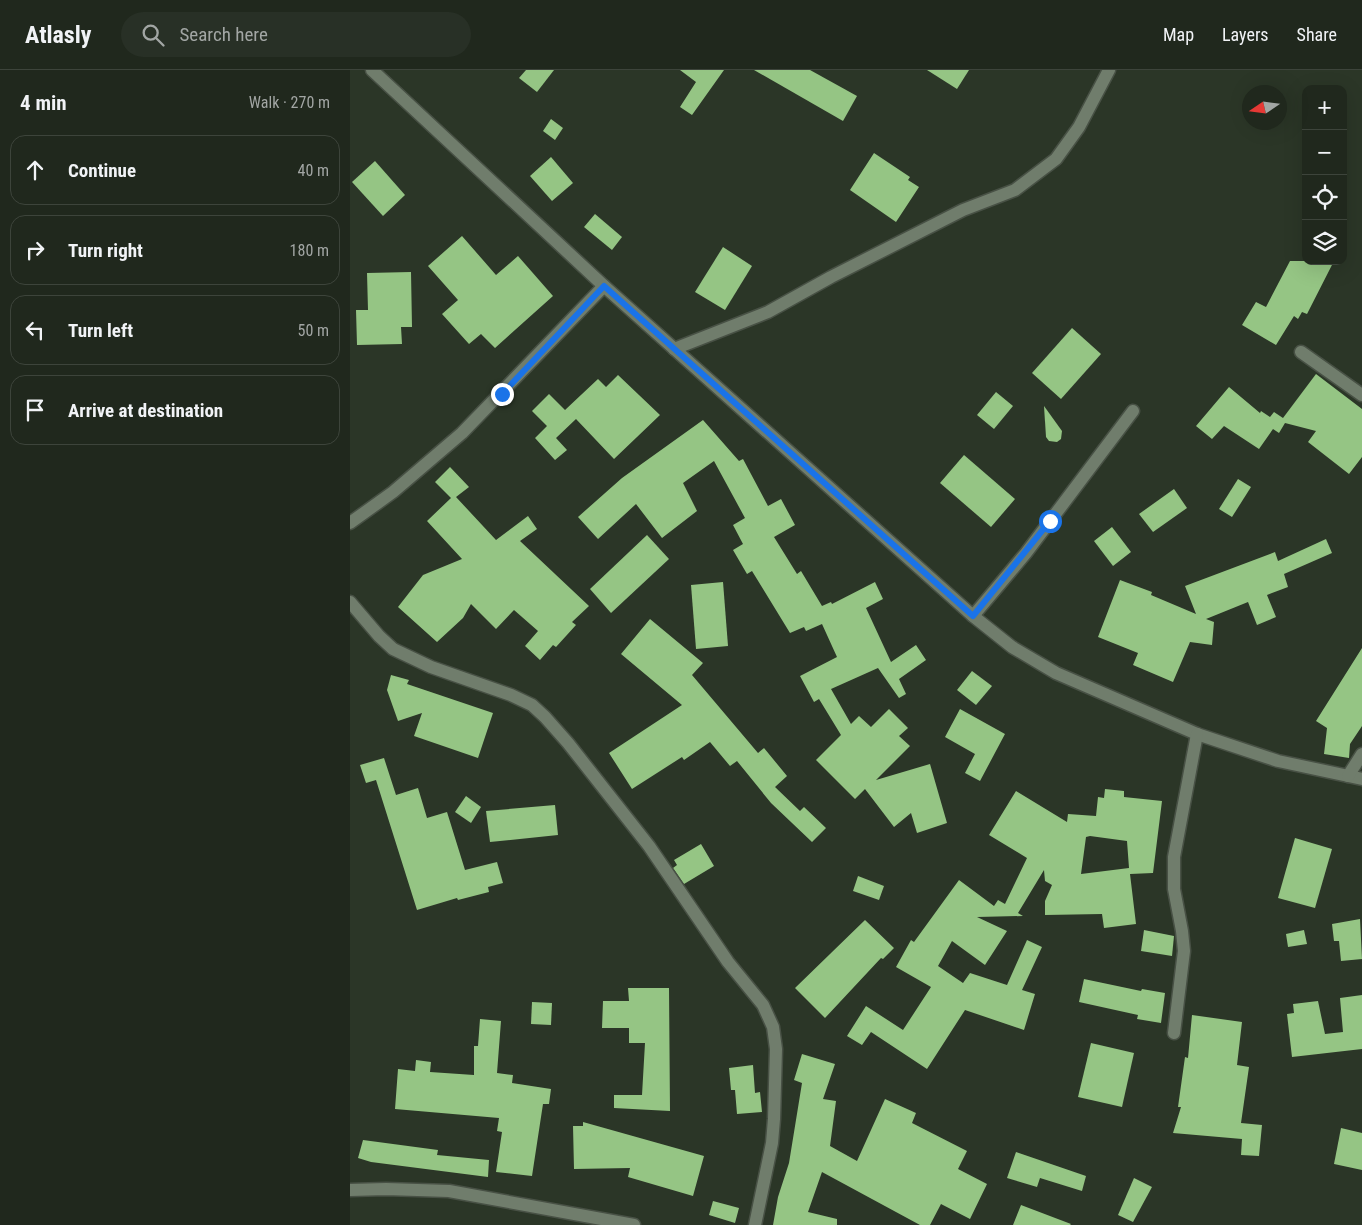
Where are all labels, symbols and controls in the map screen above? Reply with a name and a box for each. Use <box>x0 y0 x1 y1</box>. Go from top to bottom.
search box <box>121 12 471 57</box>
text: Atlasly <box>25 21 91 49</box>
icon: search <box>139 21 167 49</box>
text: Search here <box>179 23 268 46</box>
text: Map <box>1163 24 1194 45</box>
text: Layers <box>1222 24 1269 45</box>
text: Share <box>1297 24 1337 45</box>
north arrow <box>1242 85 1287 130</box>
map controls <box>1302 85 1347 265</box>
button: + <box>1302 85 1347 130</box>
text: 4 min <box>20 91 67 115</box>
text: Walk · 270 m <box>249 93 330 112</box>
button: − <box>1302 130 1347 175</box>
icon: ahead <box>21 156 49 184</box>
text: Continue <box>68 159 136 182</box>
text: 40 m <box>297 161 329 180</box>
button: locate <box>1302 175 1347 220</box>
button: layers <box>1302 220 1347 265</box>
icon: right <box>21 236 49 264</box>
text: Turn right <box>68 239 143 262</box>
text: 180 m <box>290 241 329 260</box>
icon: left <box>21 316 49 344</box>
text: Turn left <box>68 319 133 342</box>
text: 50 m <box>297 321 329 340</box>
route end <box>491 383 514 406</box>
icon: arrive <box>21 396 49 424</box>
text: Arrive at destination <box>68 399 223 422</box>
route start <box>1039 510 1062 533</box>

